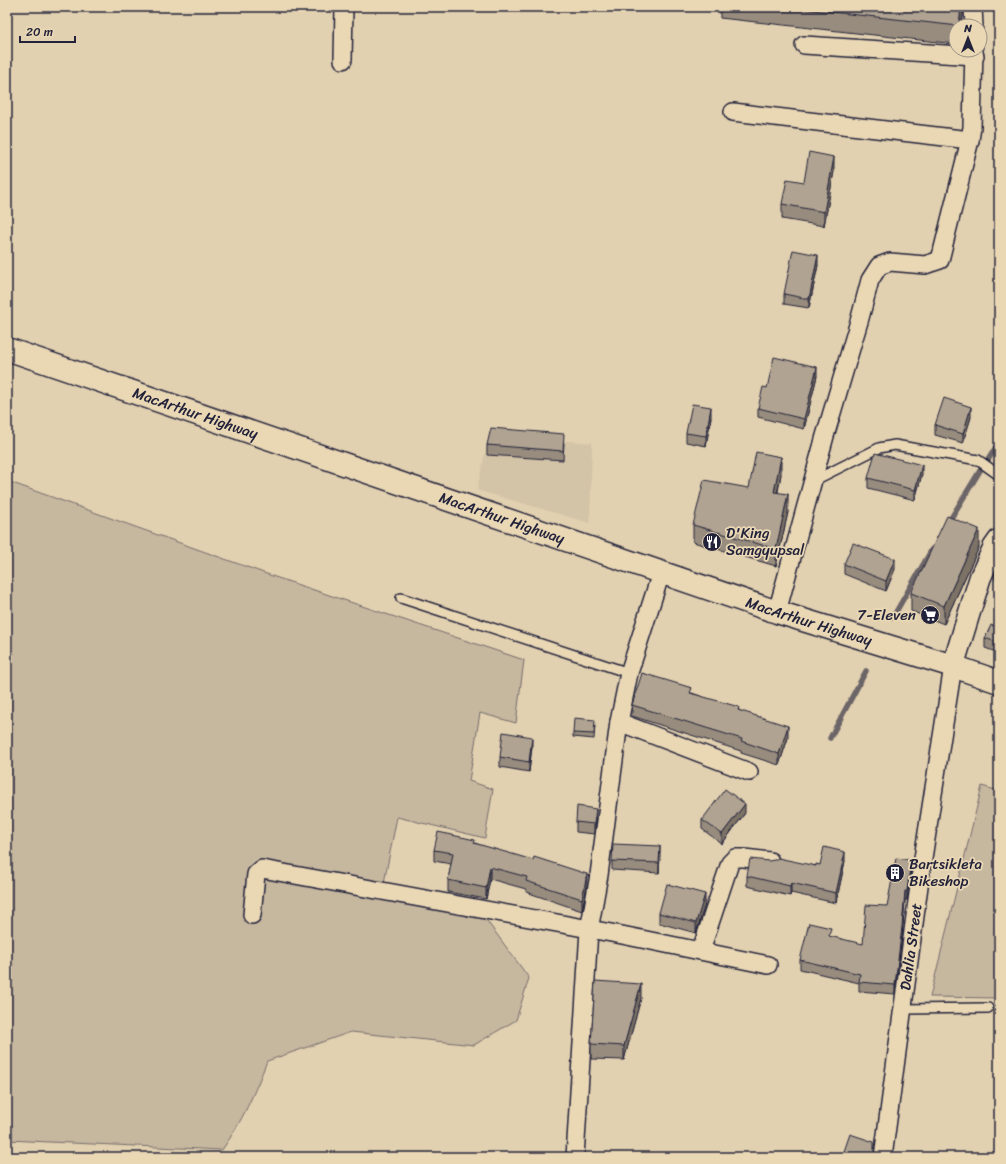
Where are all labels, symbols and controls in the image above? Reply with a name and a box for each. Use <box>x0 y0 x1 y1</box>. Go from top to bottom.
scale bar <box>20 18 75 44</box>
north arrow <box>948 18 988 58</box>
text: N <box>963 19 972 38</box>
text: 20 m <box>26 21 53 43</box>
street label: MacArthur Highway <box>129 380 262 447</box>
street label: MacArthur Highway <box>436 485 568 552</box>
place label: D'King Samgyupsal <box>726 520 805 563</box>
restaurant icon: D'King Samgyupsal <box>701 531 723 553</box>
street label: MacArthur Highway <box>742 589 876 654</box>
place label: 7-Eleven <box>857 602 916 628</box>
supermarket icon: 7-Eleven <box>919 604 941 626</box>
place label: Bartsikleta Bikeshop <box>909 851 983 894</box>
building icon: Bartsikleta Bikeshop <box>884 862 906 884</box>
street label: Dahlia Street <box>892 901 930 992</box>

